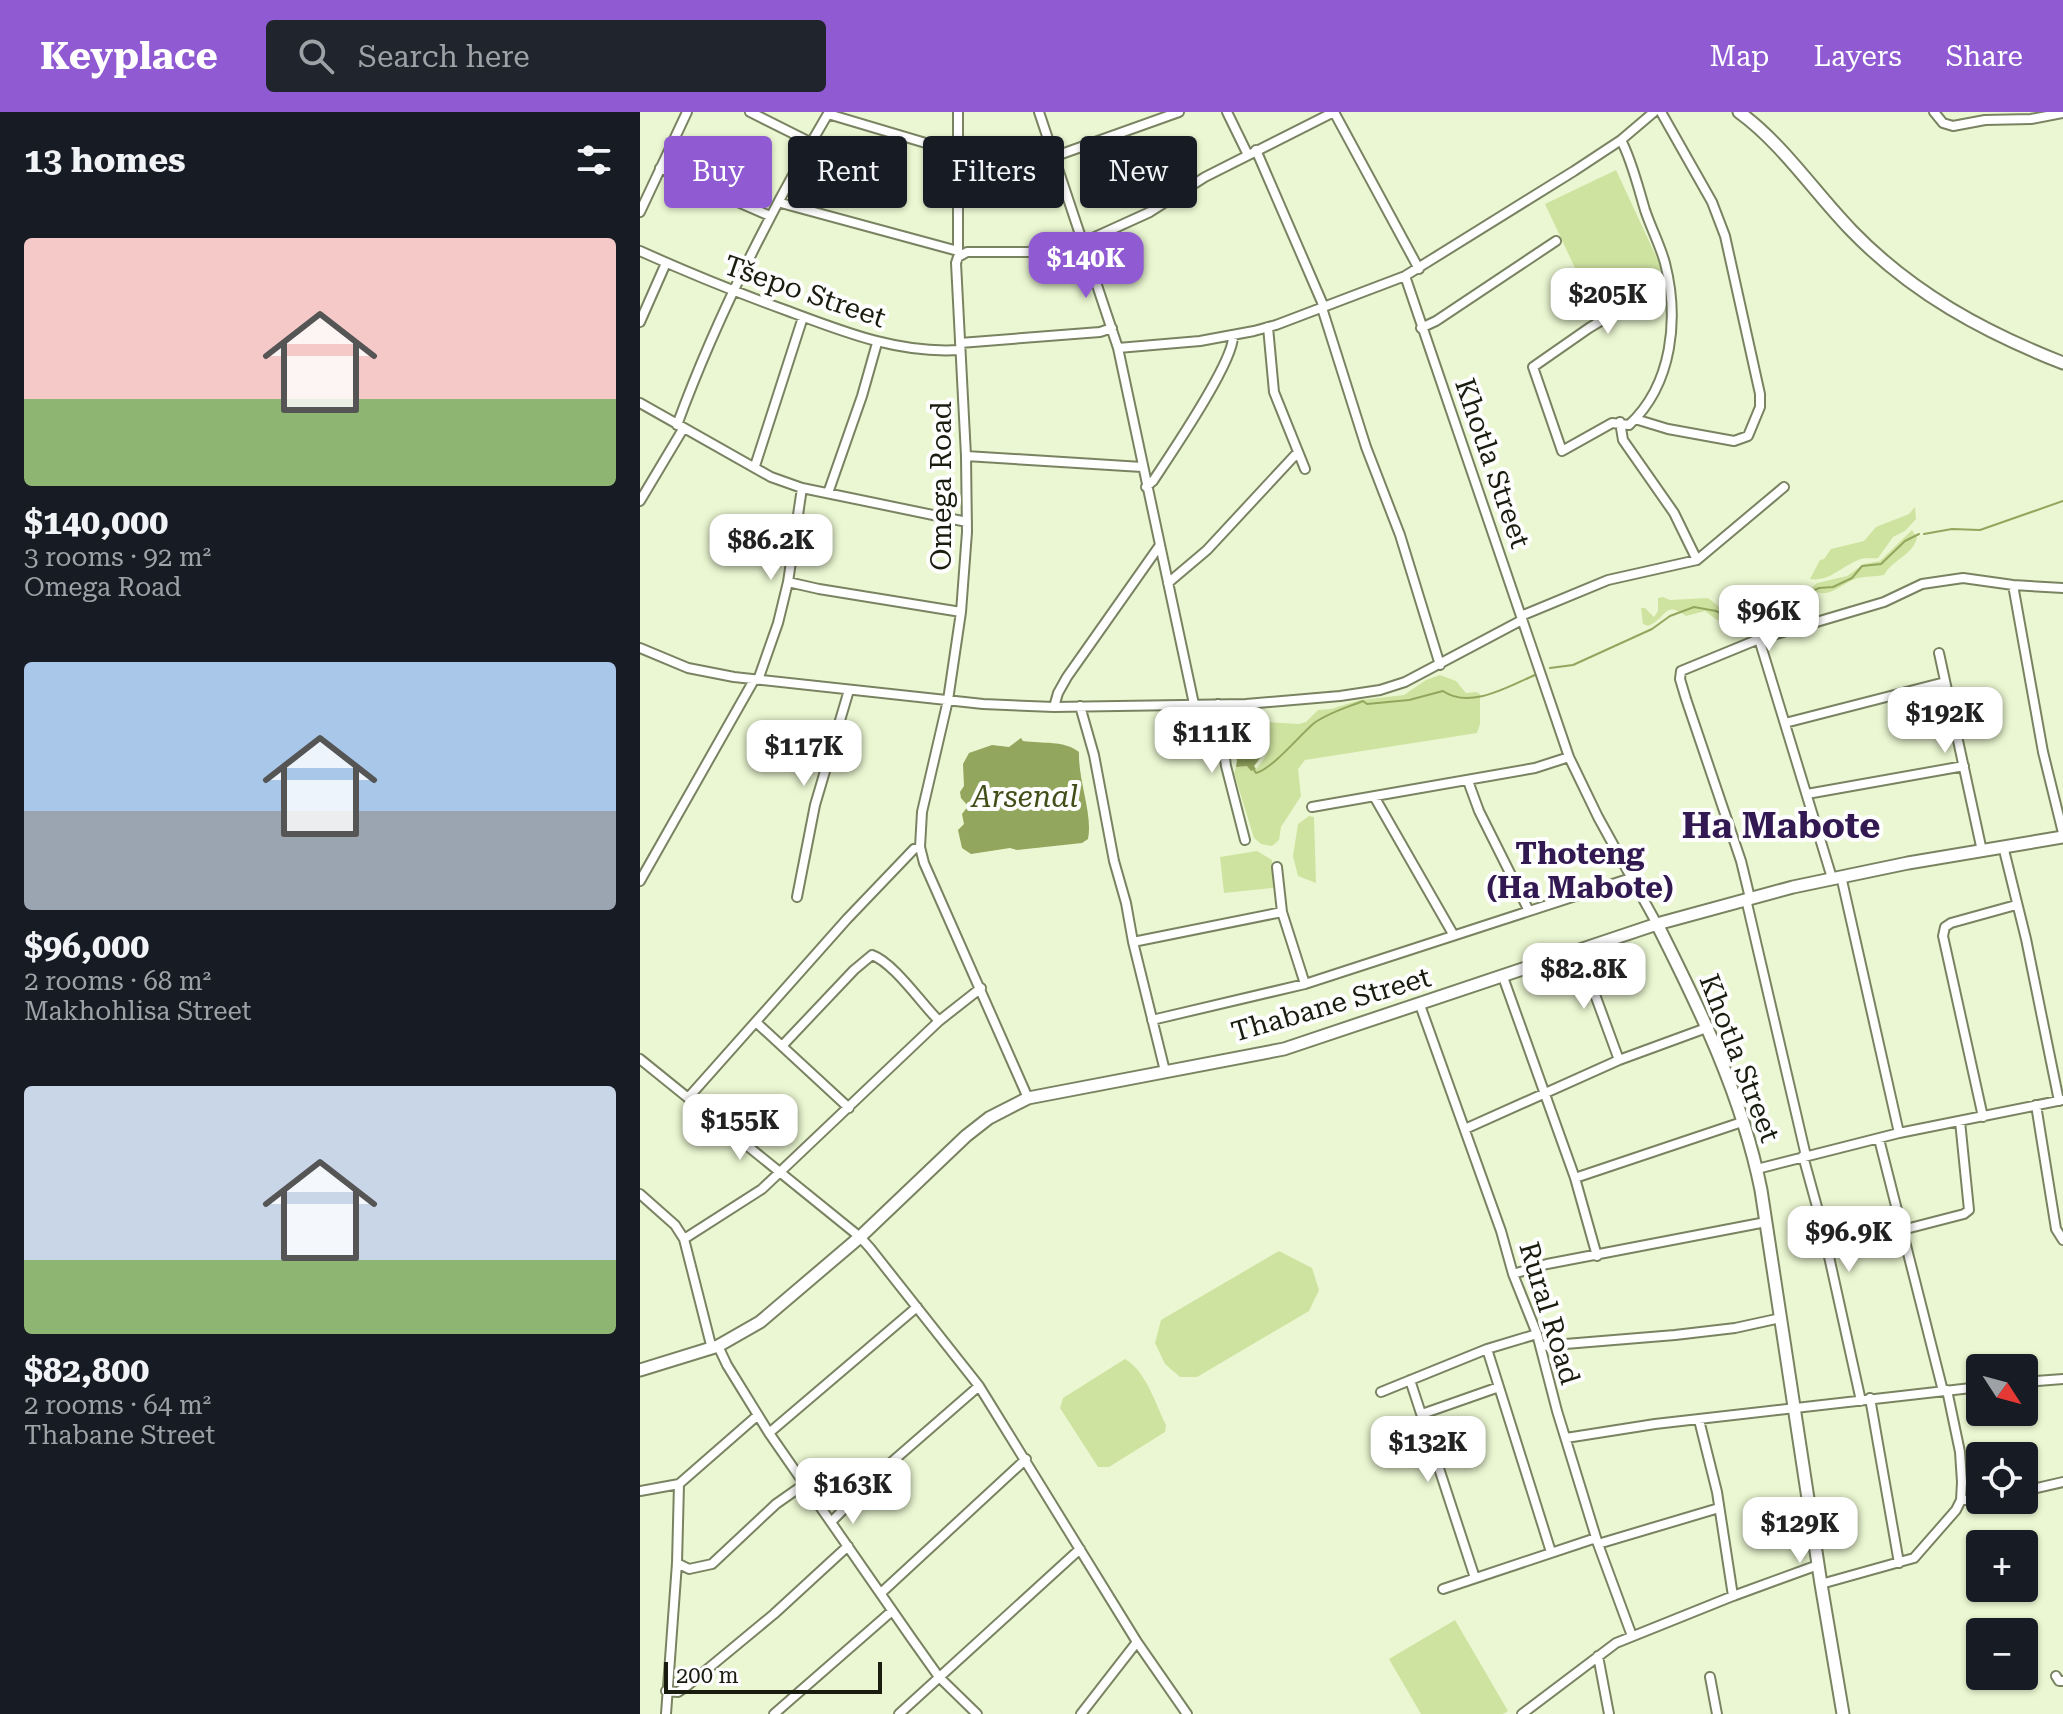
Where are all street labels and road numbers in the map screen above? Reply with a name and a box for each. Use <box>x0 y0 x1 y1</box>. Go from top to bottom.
street label: Tšepo Street <box>720 248 890 335</box>
street label: Khotla Street <box>1448 374 1537 552</box>
street label: Omega Road <box>925 401 958 571</box>
street label: Thabane Street <box>1228 960 1435 1049</box>
street label: Khotla Street <box>1692 969 1787 1147</box>
street label: Rural Road <box>1512 1238 1587 1388</box>

